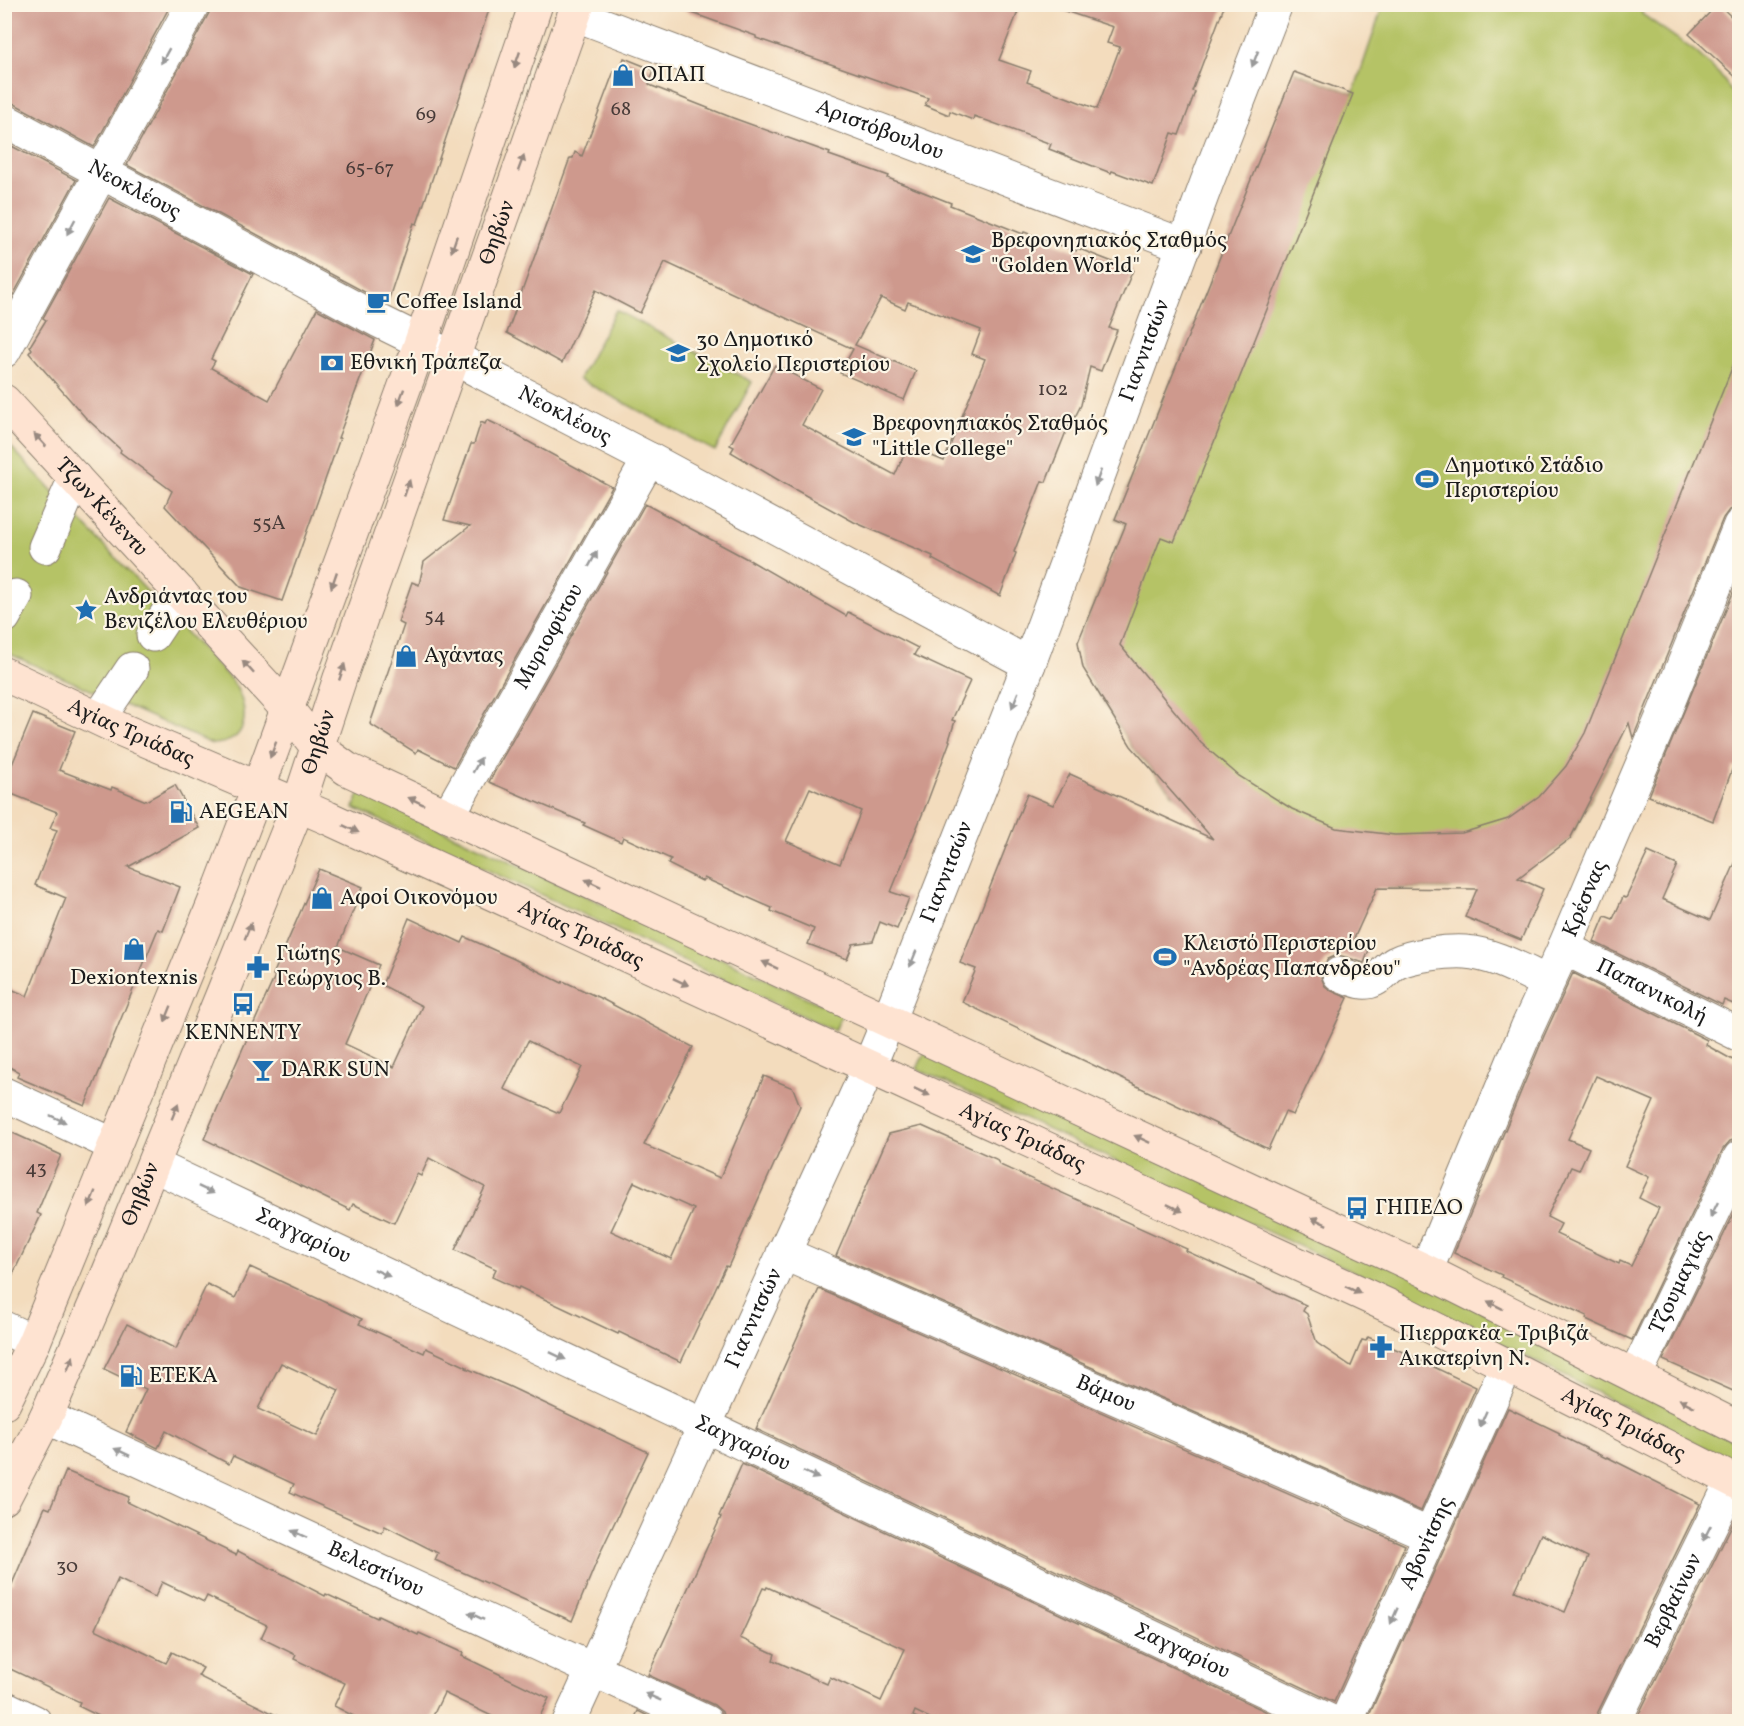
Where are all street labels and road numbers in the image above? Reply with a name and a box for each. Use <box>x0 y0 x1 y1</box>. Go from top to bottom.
street label: Αριστόβουλου <box>811 92 948 168</box>
street label: Νεοκλέους <box>82 152 187 228</box>
street label: Θηβών <box>471 196 523 269</box>
street label: Γιαννιτσών <box>1112 295 1178 406</box>
street label: Νεοκλέους <box>512 378 617 453</box>
street label: Τζων Κένεντυ <box>48 451 155 563</box>
street label: Μυριοφύτου <box>507 578 591 695</box>
street label: Αγίας Τριάδας <box>62 691 200 775</box>
street label: Θηβών <box>294 706 344 779</box>
street label: Γιαννιτσών <box>913 817 981 928</box>
street label: Κρέσνας <box>1555 855 1615 942</box>
street label: Αγίας Τριάδας <box>513 892 649 977</box>
street label: Παπανικολή <box>1591 951 1713 1032</box>
street label: Αγίας Τριάδας <box>954 1095 1091 1180</box>
street label: Θηβών <box>114 1157 168 1231</box>
street label: Σαγγαρίου <box>250 1200 356 1272</box>
street label: Τζουμαγιάς <box>1642 1225 1718 1340</box>
street label: Γιαννιτσών <box>718 1263 790 1373</box>
street label: Βάμου <box>1071 1367 1140 1420</box>
street label: Αγίας Τριάδας <box>1555 1380 1691 1469</box>
street label: Σαγγαρίου <box>690 1408 795 1479</box>
street label: Αβονίτσης <box>1392 1491 1461 1595</box>
street label: Βελεστίνου <box>322 1534 429 1605</box>
street label: Βερβαίνων <box>1637 1548 1710 1653</box>
street label: Σαγγαρίου <box>1129 1615 1235 1687</box>

